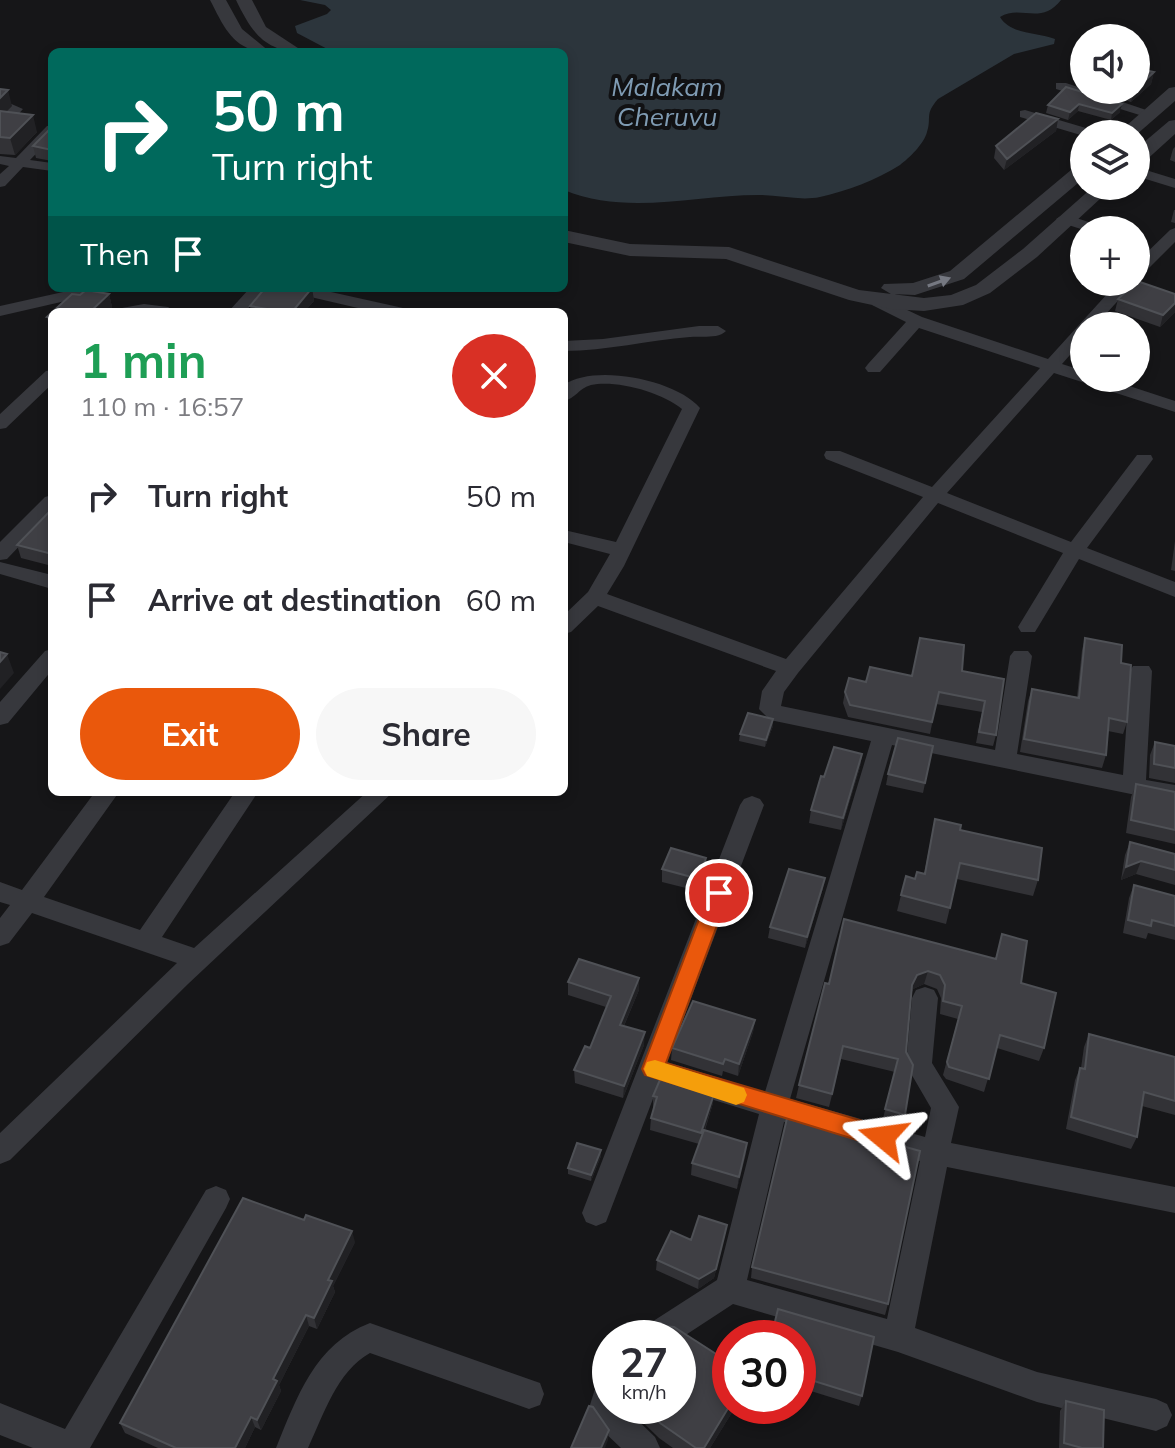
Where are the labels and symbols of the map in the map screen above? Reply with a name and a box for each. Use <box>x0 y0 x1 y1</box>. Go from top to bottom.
water label: Malakam Cheruvu <box>611 70 723 133</box>
one-way arrow <box>927 275 951 288</box>
pin <box>685 859 753 927</box>
position arrow <box>841 1095 925 1179</box>
speed limit sign: 30 <box>712 1320 816 1424</box>

